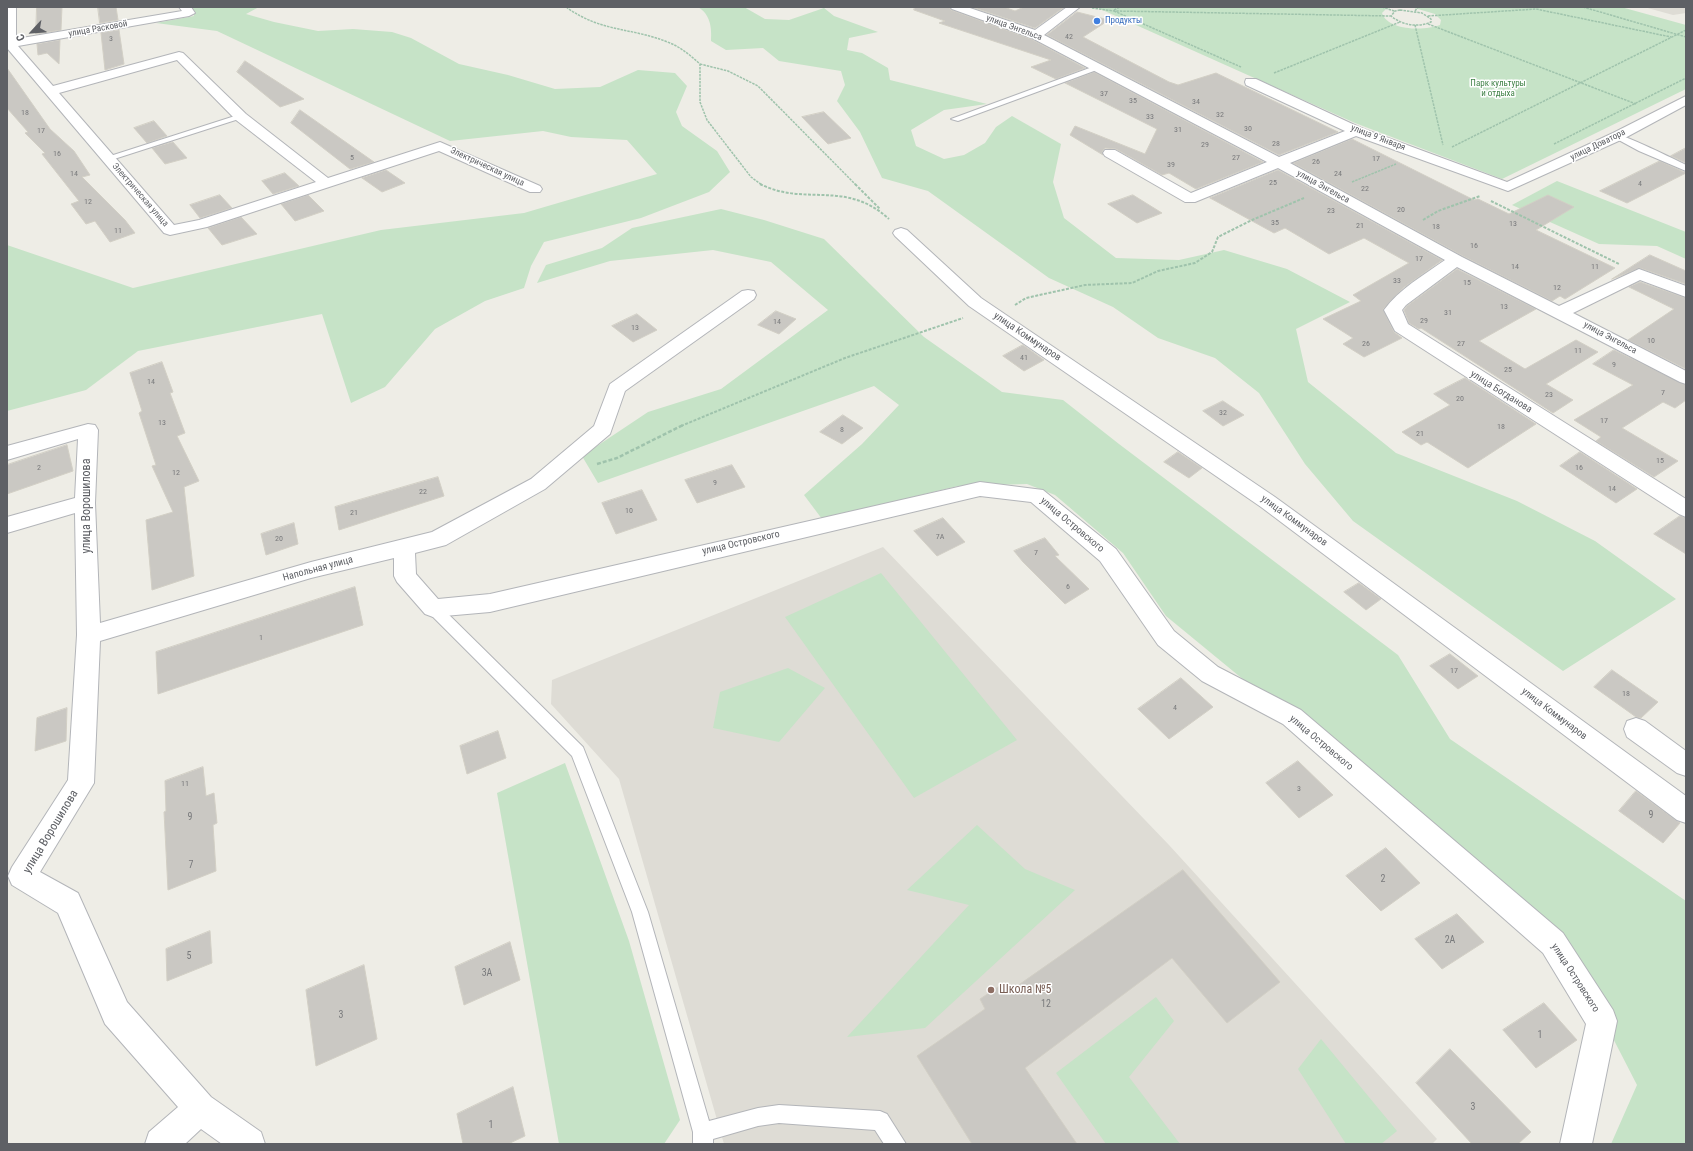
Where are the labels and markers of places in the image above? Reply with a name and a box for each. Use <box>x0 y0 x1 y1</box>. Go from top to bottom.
marker: Продукты <box>1092 16 1102 26</box>
place label: Продукты <box>1105 16 1142 26</box>
place label: Школа №5 <box>999 983 1052 997</box>
marker: Школа №5 <box>986 985 996 995</box>

